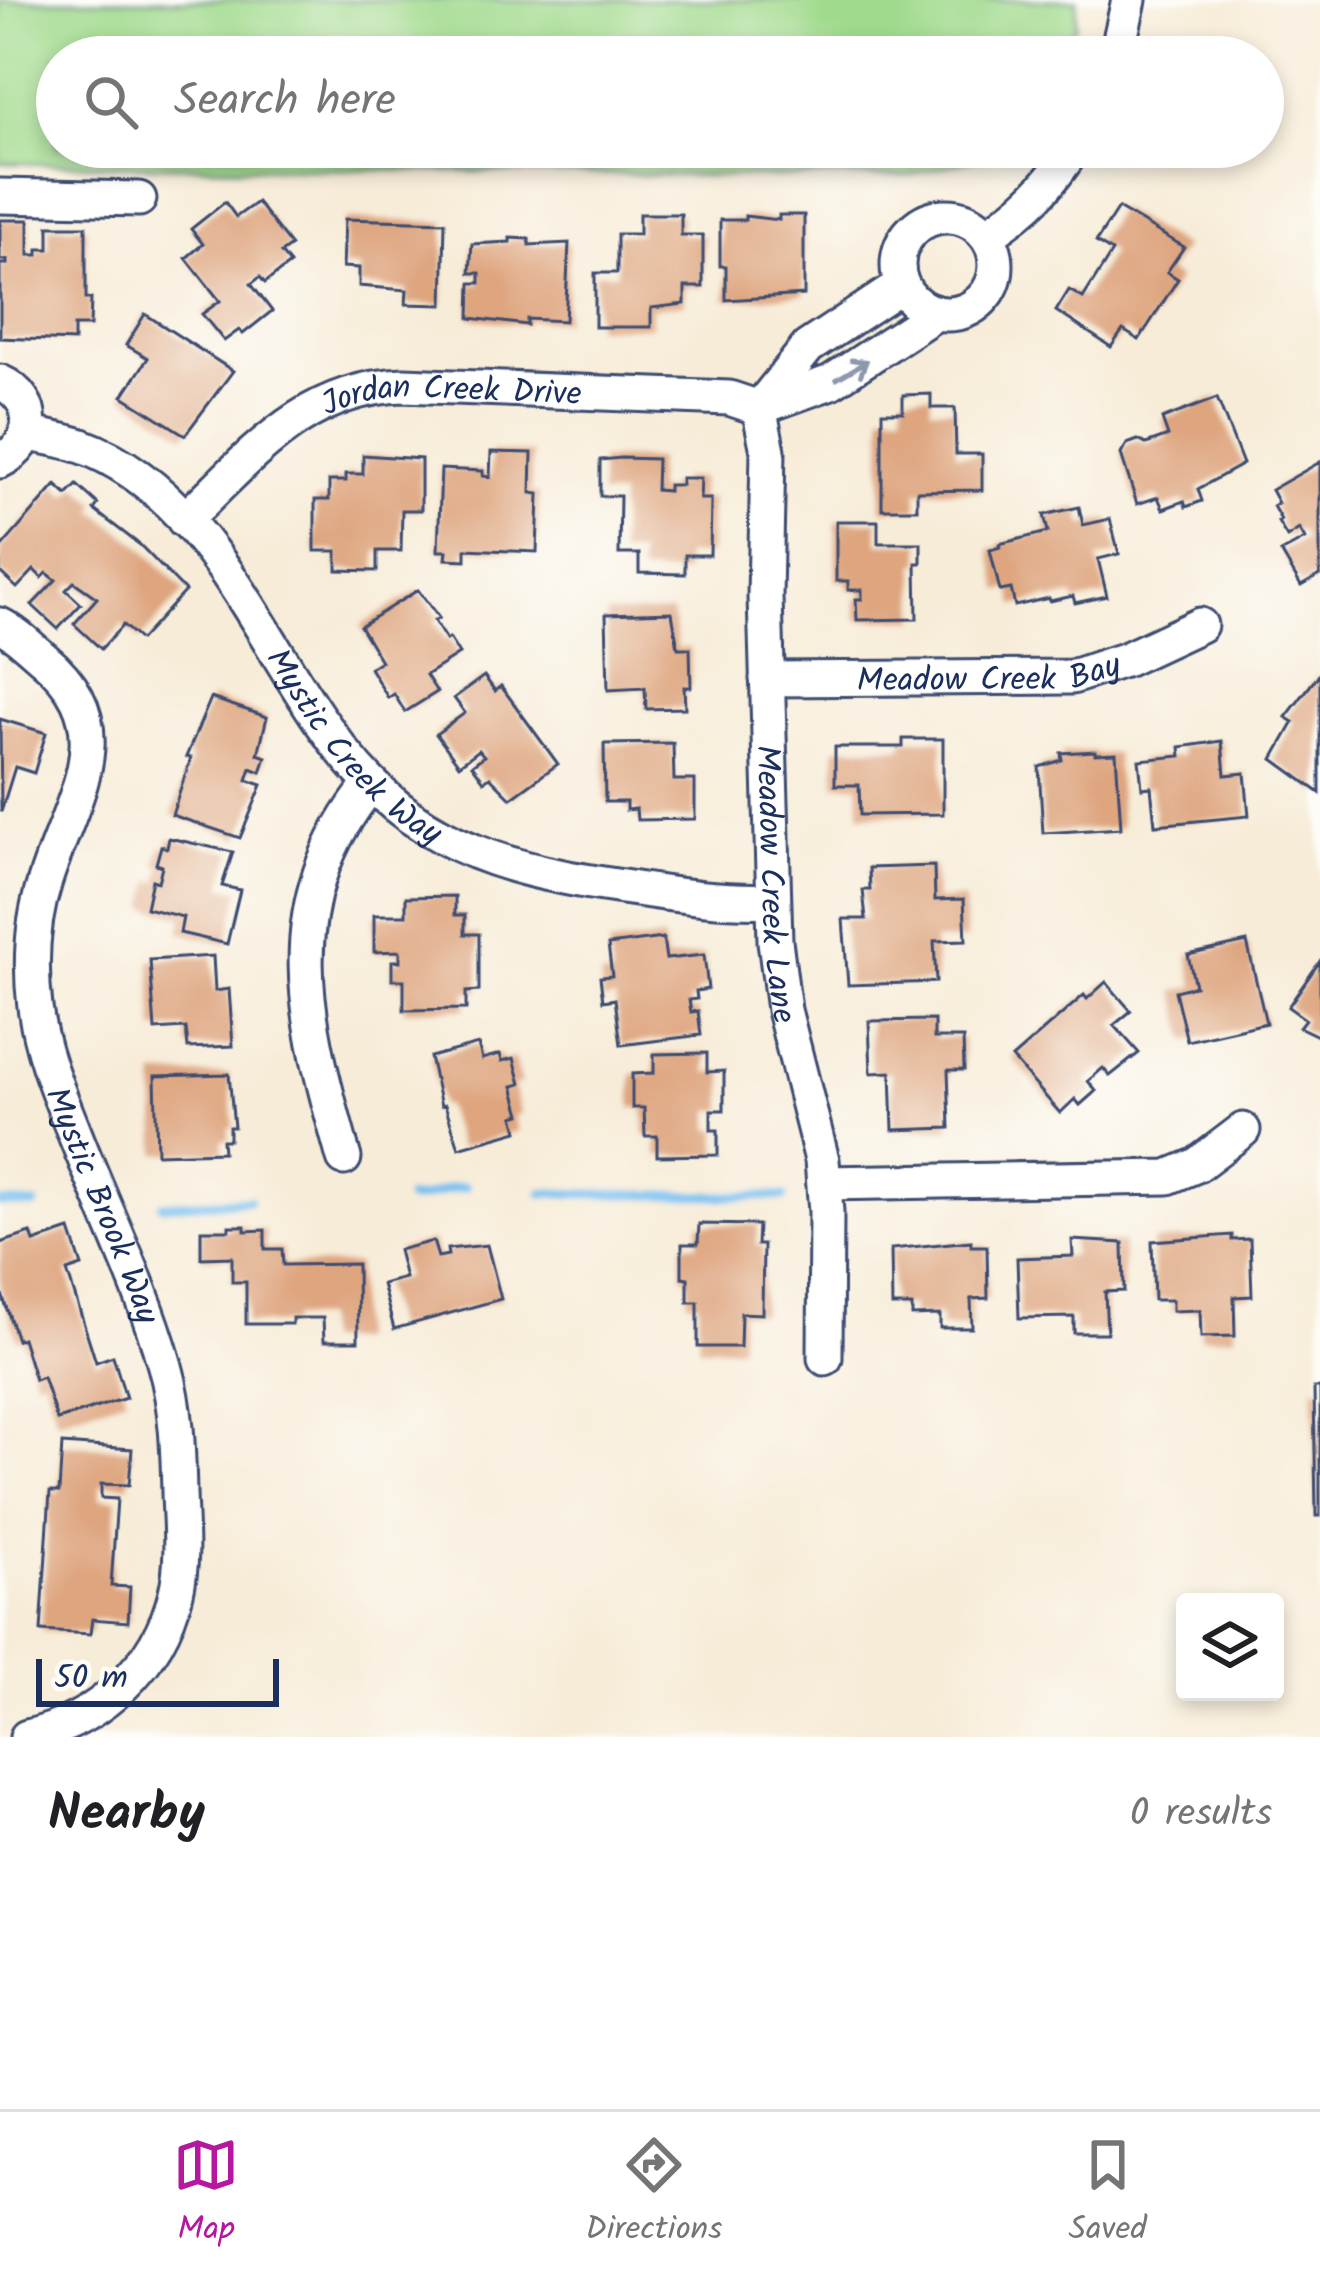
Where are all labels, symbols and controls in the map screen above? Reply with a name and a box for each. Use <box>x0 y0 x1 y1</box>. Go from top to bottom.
search box <box>36 36 1284 168</box>
text: Search here <box>174 66 396 138</box>
icon: search <box>78 69 144 135</box>
one-way arrow <box>834 357 869 381</box>
street label: Jordan Creek Drive <box>313 362 583 432</box>
street label: Mystic Creek Way <box>250 639 452 861</box>
street label: Meadow Creek Bay <box>857 640 1129 708</box>
street label: Meadow Creek Lane <box>739 744 809 1030</box>
street label: Mystic Brook Way <box>29 1080 173 1332</box>
map controls <box>1176 1593 1284 1701</box>
button: layers <box>1176 1593 1284 1701</box>
scale bar <box>36 1653 279 1706</box>
text: 50 m <box>54 1653 128 1706</box>
text: Nearby <box>48 1775 205 1856</box>
text: 0 results <box>1130 1784 1272 1846</box>
tab: Map <box>173 2132 239 2257</box>
tab: Directions <box>585 2132 722 2257</box>
tab: Saved <box>1069 2132 1147 2257</box>

